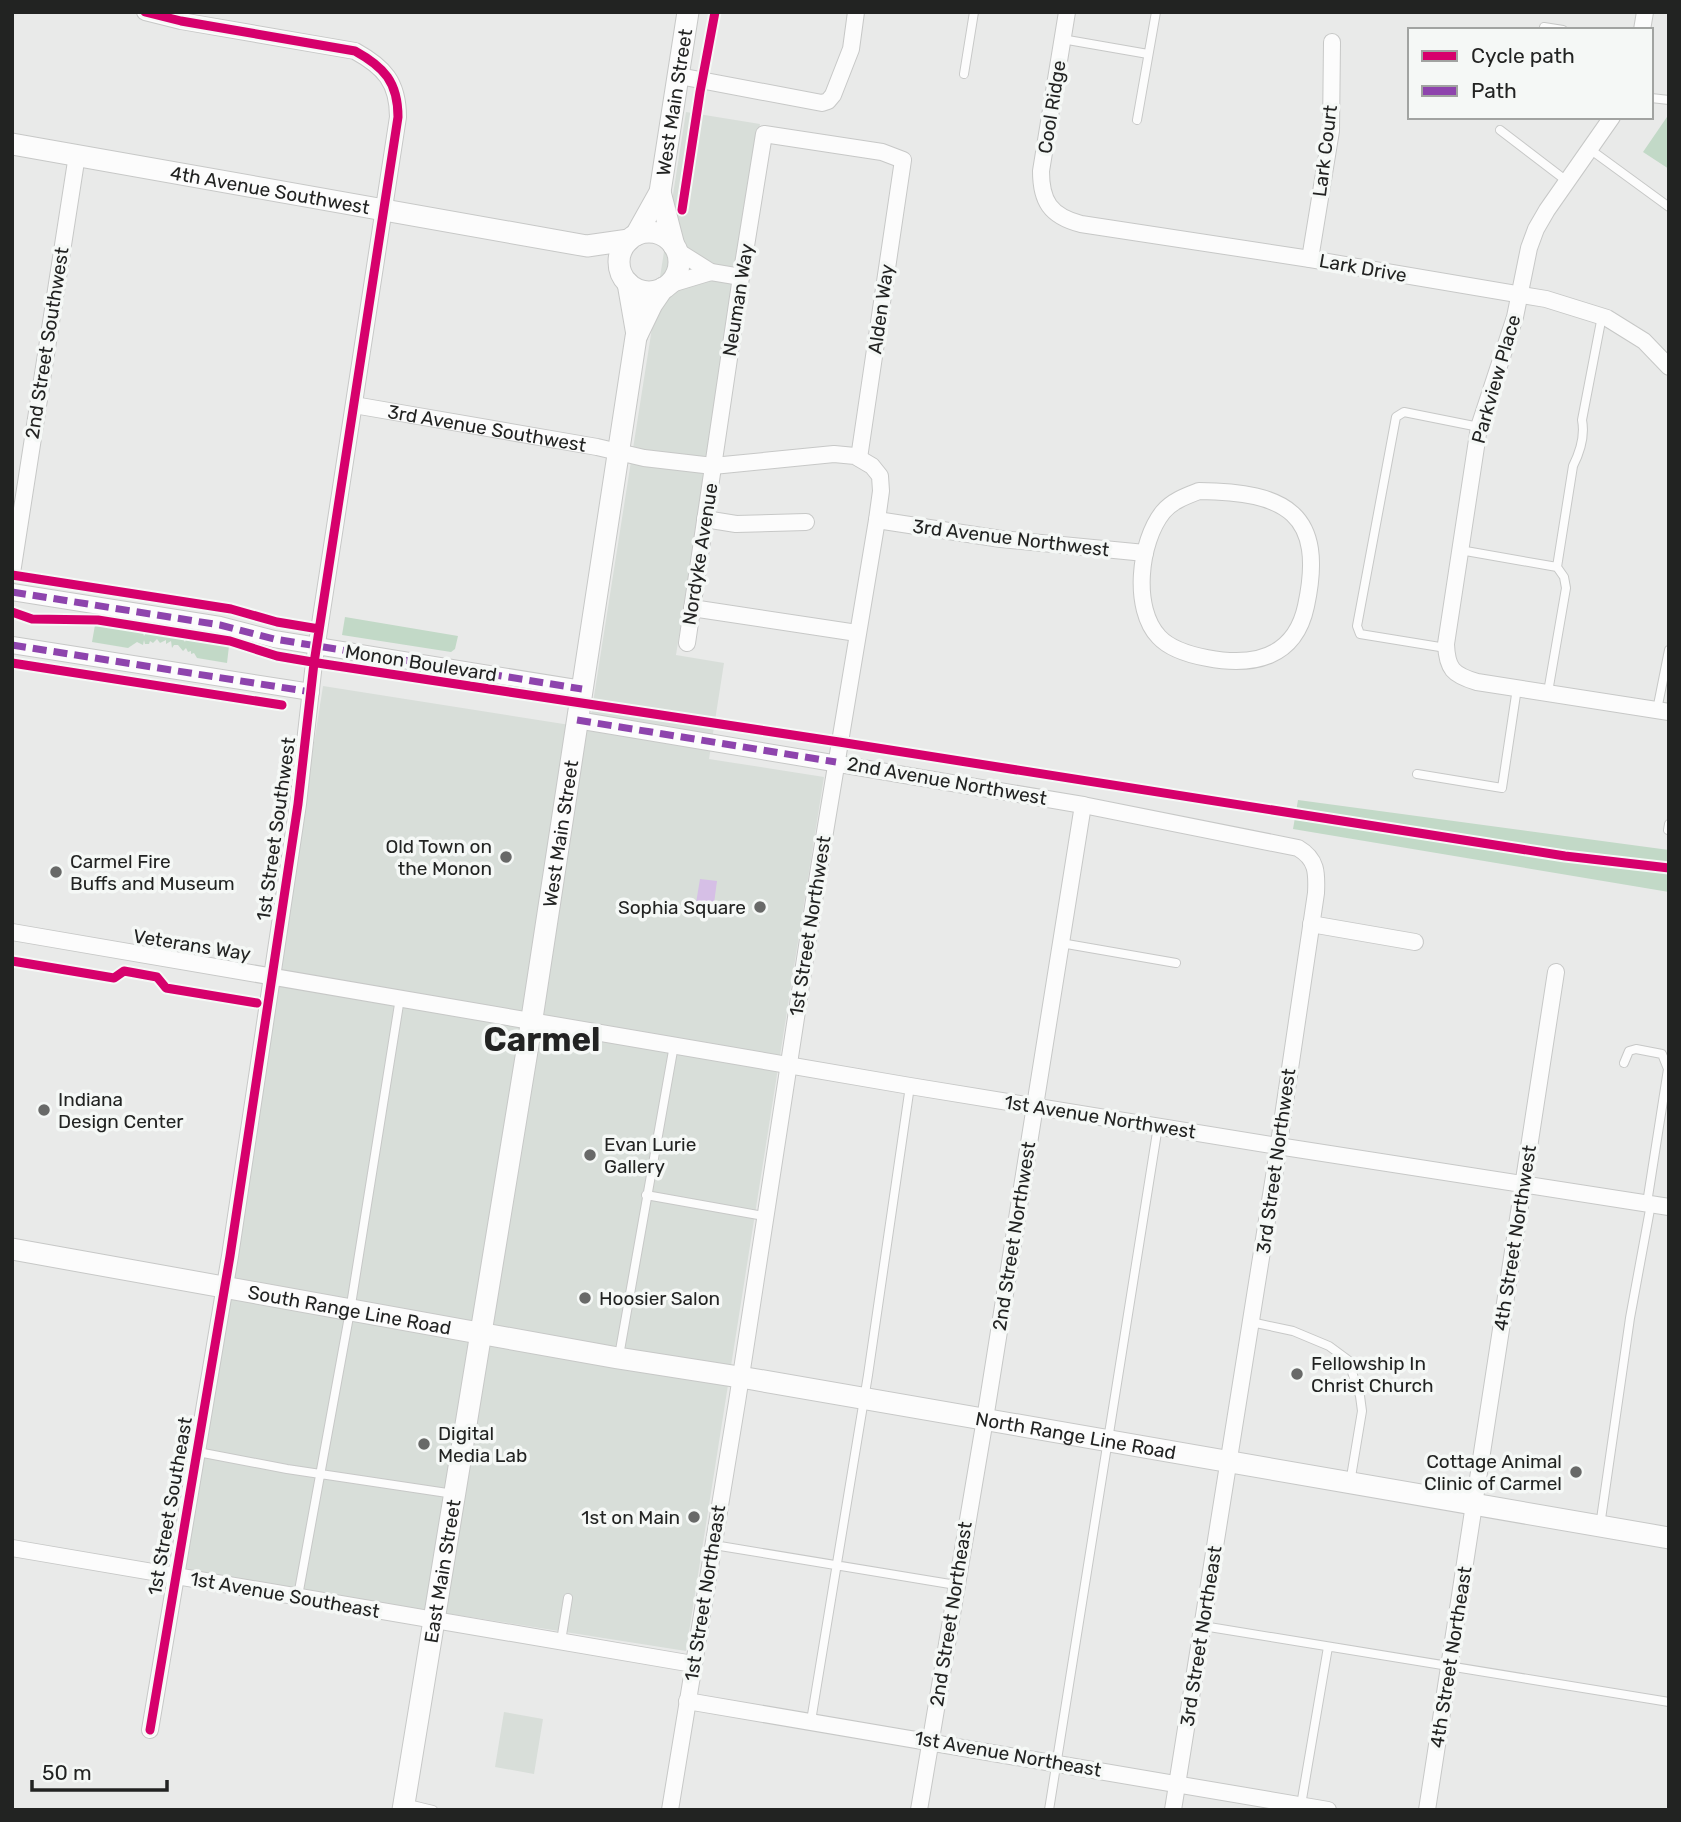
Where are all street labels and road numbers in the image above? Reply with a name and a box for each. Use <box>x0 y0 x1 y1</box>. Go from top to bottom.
street label: West Main Street <box>651 27 697 178</box>
street label: Cool Ridge <box>1033 59 1071 155</box>
street label: Lark Court <box>1308 103 1342 198</box>
street label: 4th Avenue Southwest <box>168 161 372 219</box>
street label: Neuman Way <box>718 242 758 358</box>
street label: 2nd Street Southwest <box>20 245 74 441</box>
street label: Lark Drive <box>1317 249 1409 287</box>
street label: Alden Way <box>863 262 899 356</box>
street label: Parkview Place <box>1467 312 1525 446</box>
street label: 3rd Avenue Southwest <box>386 400 589 457</box>
street label: Nordyke Avenue <box>677 481 723 627</box>
street label: 3rd Avenue Northwest <box>911 515 1111 562</box>
street label: Monon Boulevard <box>343 640 499 686</box>
street label: 1st Street Southwest <box>252 735 300 922</box>
street label: 2nd Avenue Northwest <box>845 752 1049 810</box>
street label: West Main Street <box>538 758 583 909</box>
street label: 1st Street Northwest <box>784 834 836 1018</box>
street label: Veterans Way <box>132 924 252 966</box>
street label: 3rd Street Northwest <box>1252 1066 1300 1255</box>
street label: 1st Avenue Northwest <box>1003 1091 1198 1144</box>
street label: 2nd Street Northwest <box>988 1139 1040 1332</box>
street label: 4th Street Northwest <box>1489 1143 1541 1333</box>
street label: South Range Line Road <box>246 1280 453 1339</box>
street label: North Range Line Road <box>974 1406 1178 1464</box>
street label: 1st Street Southeast <box>143 1414 197 1597</box>
street label: East Main Street <box>419 1497 465 1645</box>
street label: 1st Street Northeast <box>680 1503 730 1683</box>
street label: 2nd Street Northeast <box>925 1519 977 1708</box>
street label: 3rd Street Northeast <box>1175 1543 1227 1728</box>
street label: 4th Street Northeast <box>1425 1564 1477 1749</box>
street label: 1st Avenue Southeast <box>188 1567 382 1623</box>
street label: 1st Avenue Northeast <box>913 1726 1104 1782</box>

